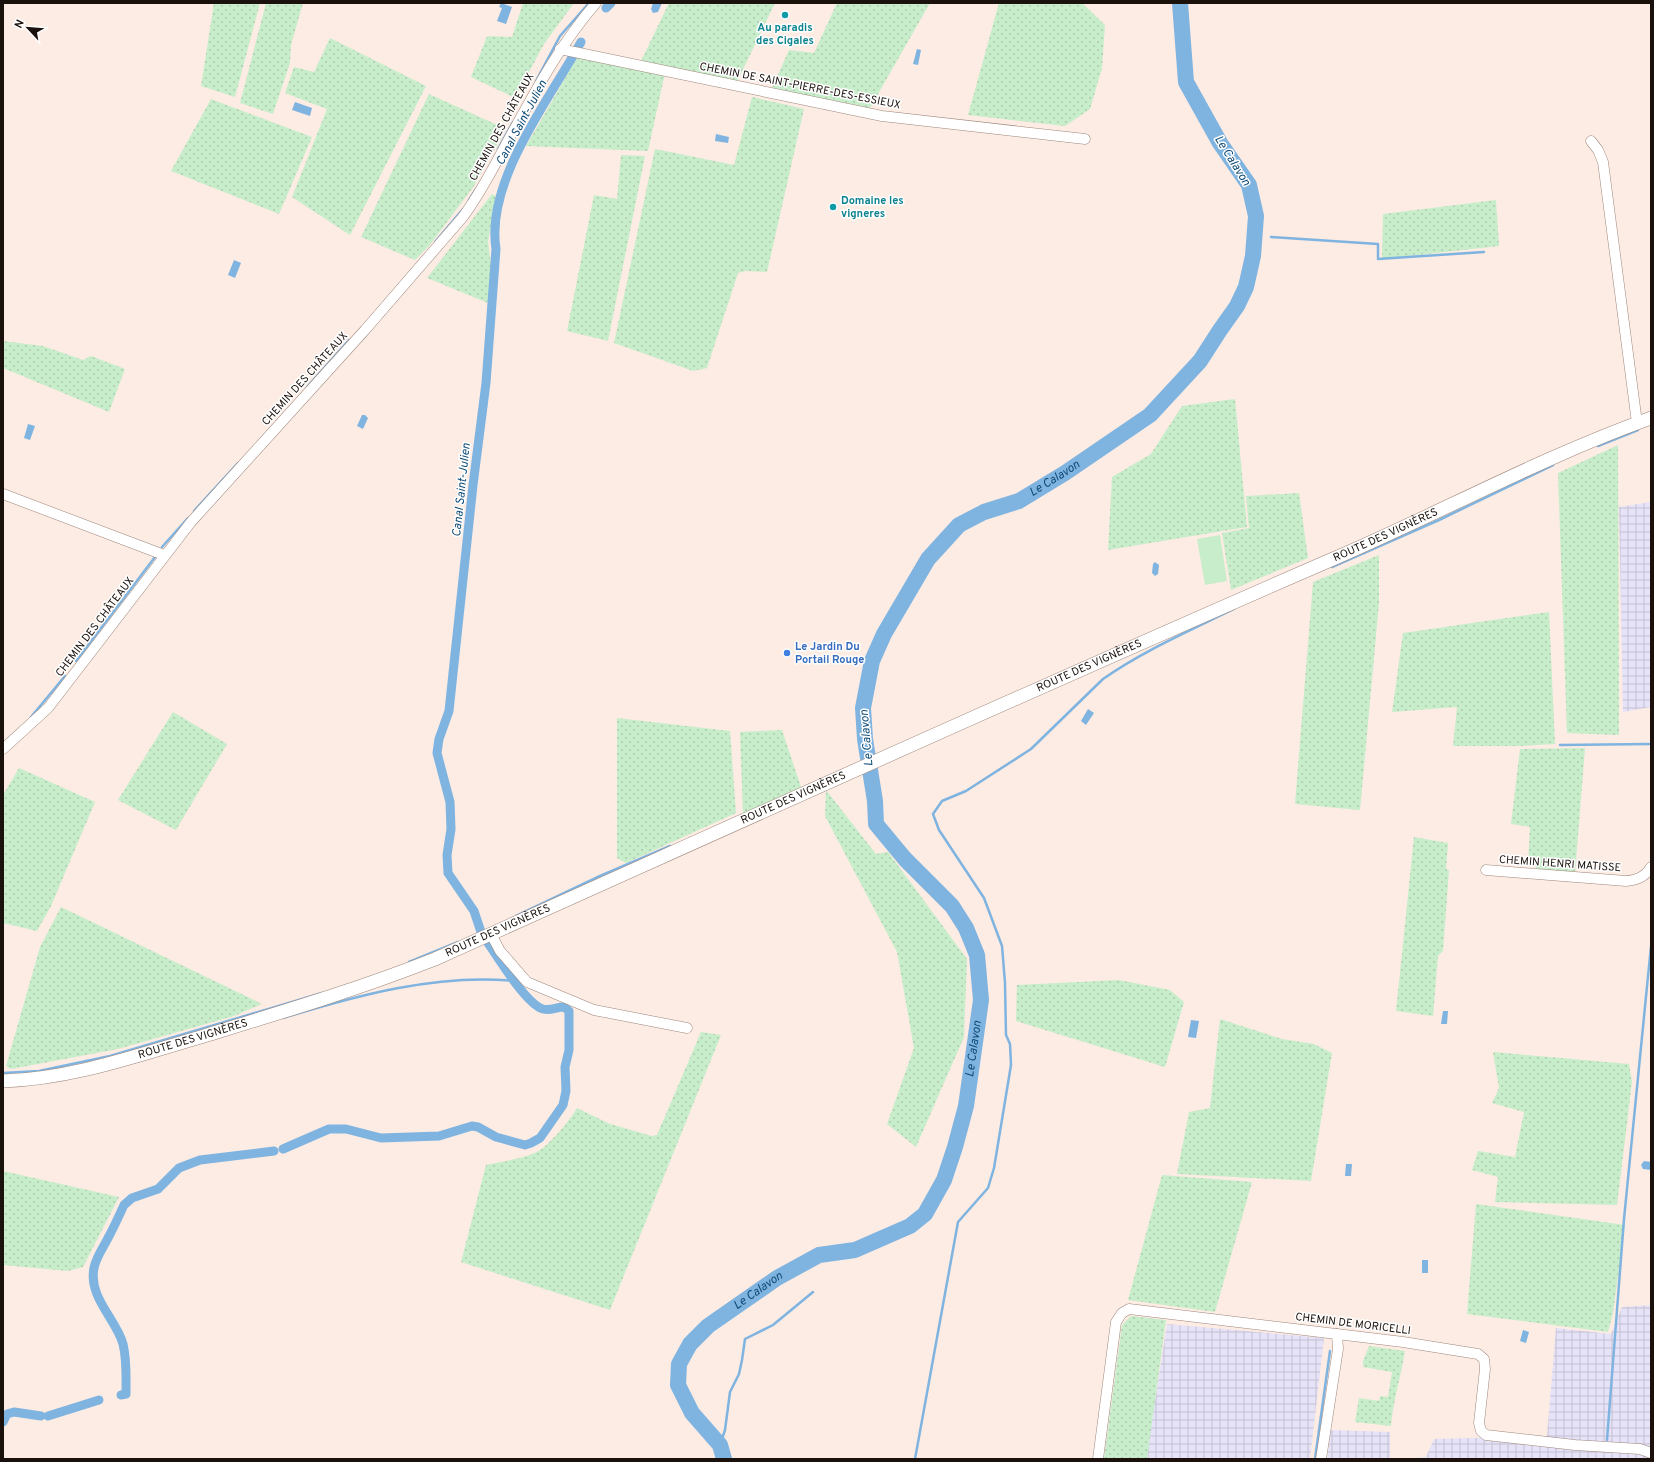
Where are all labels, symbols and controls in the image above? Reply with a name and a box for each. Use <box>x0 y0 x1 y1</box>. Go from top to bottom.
north arrow <box>8 8 48 48</box>
marker: Au paradis des Cigales <box>780 10 790 20</box>
text: N <box>12 17 28 31</box>
place label: Au paradis des Cigales <box>756 21 814 48</box>
street label: CHEMIN DE SAINT-PIERRE-DES-ESSIEUX <box>698 60 902 112</box>
street label: CHEMIN DES CHÂTEAUX <box>466 70 538 183</box>
water label: Canal Saint-Julien <box>493 77 551 168</box>
water label: Le Calavon <box>1210 133 1254 190</box>
place label: Domaine les vigneres <box>841 194 904 221</box>
marker: Domaine les vigneres <box>828 202 838 212</box>
street label: CHEMIN DES CHÂTEAUX <box>258 328 351 429</box>
water label: Canal Saint-Julien <box>449 442 475 538</box>
water label: Le Calavon <box>1027 457 1084 501</box>
street label: ROUTE DES VIGNÈRES <box>1331 505 1440 565</box>
street label: CHEMIN DES CHÂTEAUX <box>52 573 137 680</box>
street label: ROUTE DES VIGNÈRES <box>1034 636 1144 695</box>
place label: Le Jardin Du Portail Rouge <box>795 640 864 667</box>
marker: Le Jardin Du Portail Rouge <box>782 648 792 658</box>
water label: Le Calavon <box>857 709 877 767</box>
street label: ROUTE DES VIGNÈRES <box>739 768 848 828</box>
street label: CHEMIN HENRI MATISSE <box>1498 853 1622 875</box>
street label: ROUTE DES VIGNÈRES <box>443 901 553 960</box>
street label: ROUTE DES VIGNÈRES <box>136 1016 249 1062</box>
water label: Le Calavon <box>962 1019 986 1078</box>
water label: Le Calavon <box>730 1268 786 1314</box>
street label: CHEMIN DE MORICELLI <box>1294 1310 1412 1338</box>

